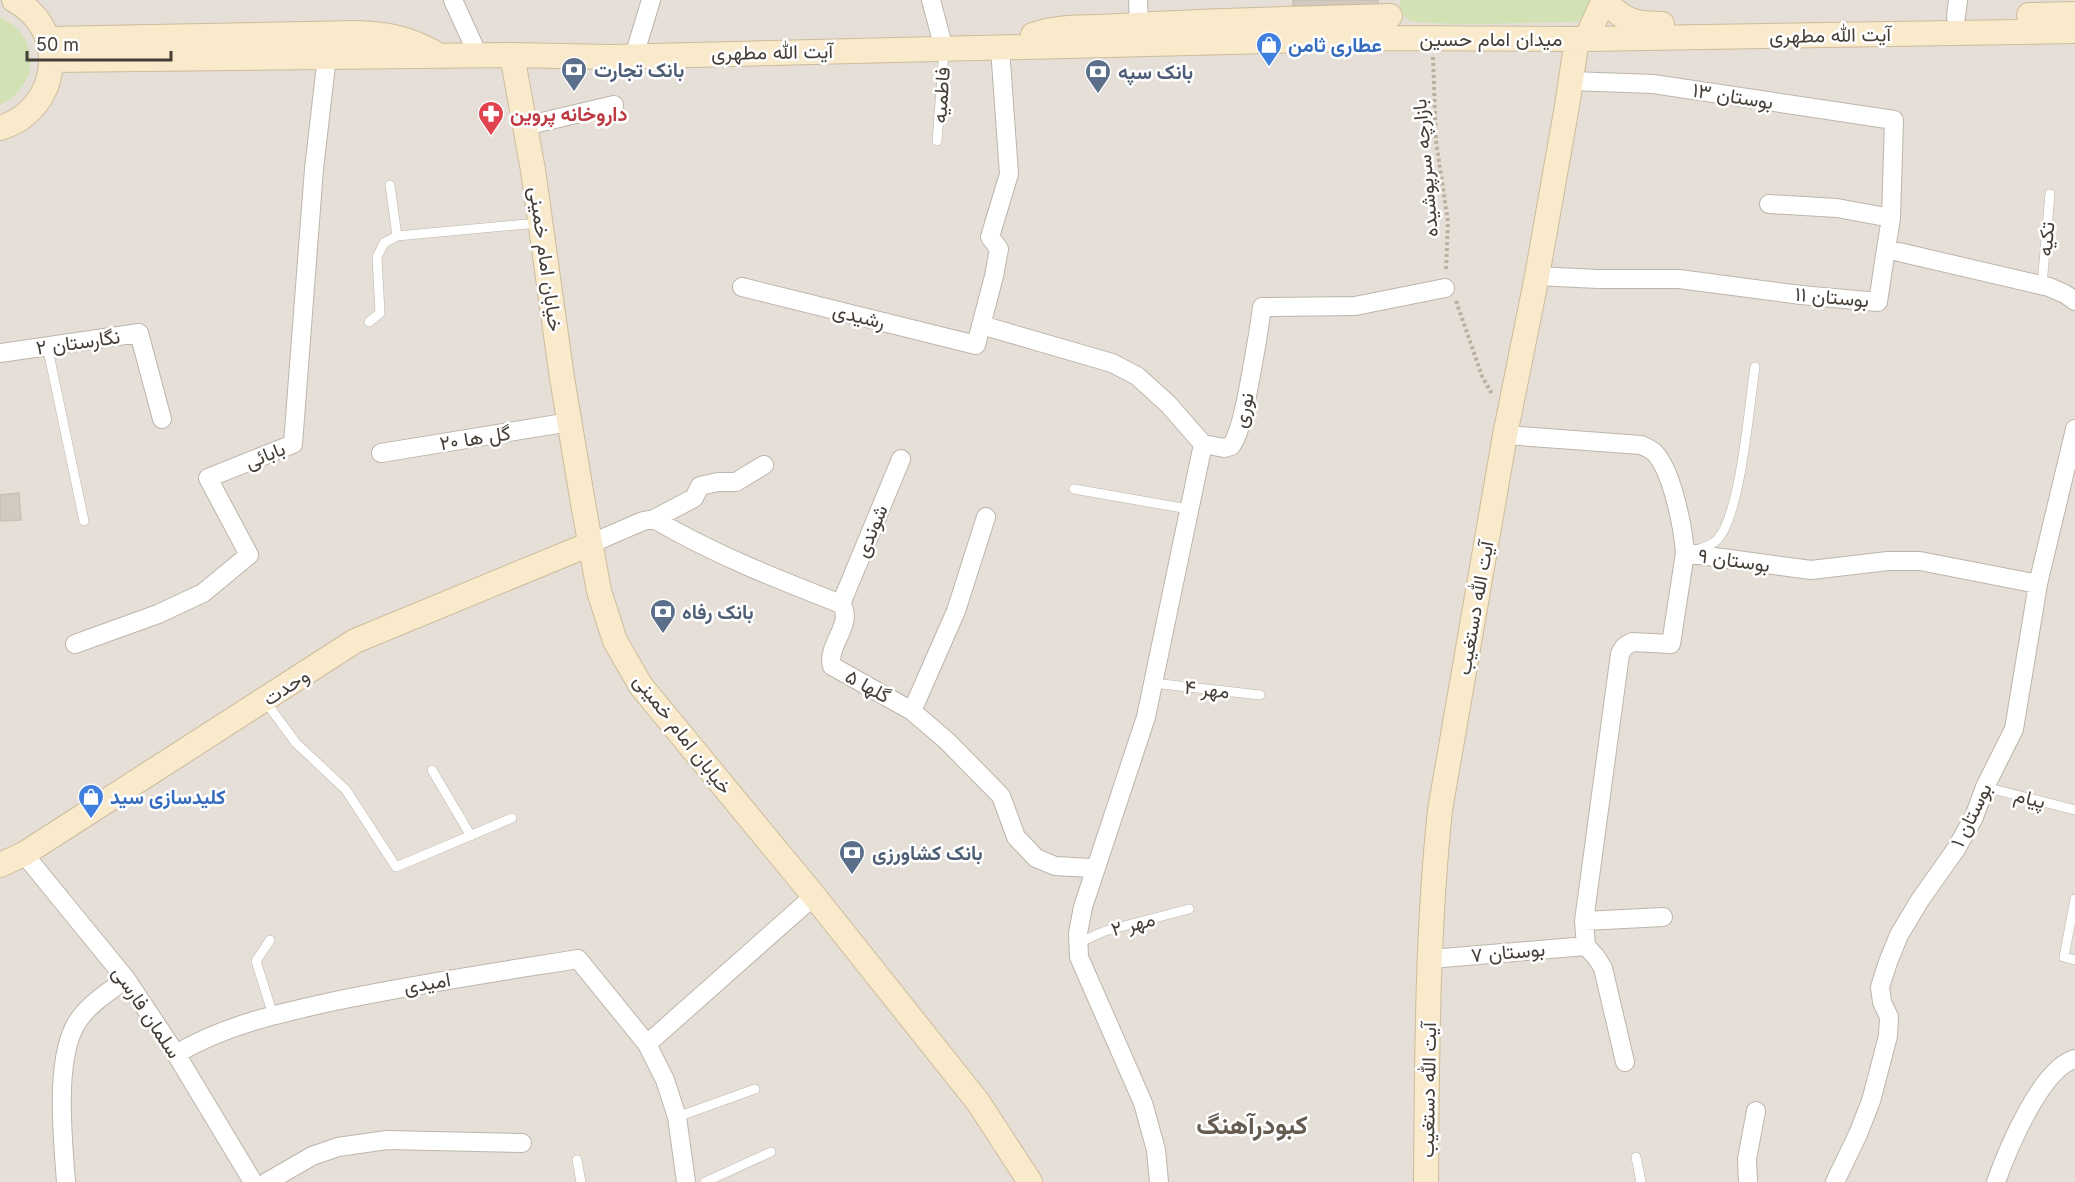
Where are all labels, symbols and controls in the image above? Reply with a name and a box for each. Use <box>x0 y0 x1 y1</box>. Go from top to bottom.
street label: آیت الله مطهری <box>1769 22 1892 49</box>
scale bar <box>27 24 171 62</box>
street label: میدان امام حسین <box>1419 27 1563 52</box>
shop icon: عطاری ثامن <box>1254 30 1284 68</box>
place label: عطاری ثامن <box>1288 33 1382 58</box>
text: 50 m <box>36 34 79 55</box>
street label: آیت الله مطهری <box>711 39 834 66</box>
bank icon: بانک تجارت <box>559 55 589 93</box>
bank icon: بانک سپه <box>1083 57 1113 95</box>
place label: بانک تجارت <box>594 58 684 83</box>
place label: بانک سپه <box>1118 60 1193 86</box>
street label: فاطمیه <box>927 66 955 124</box>
street label: بوستان ۱۳ <box>1691 78 1775 115</box>
street label: بازارچه سرپوشیده <box>1407 98 1445 238</box>
pharmacy icon: داروخانه پروین <box>476 99 506 137</box>
place label: داروخانه پروین <box>510 102 628 128</box>
street label: خیابان امام خمینی <box>523 185 568 333</box>
street label: تکیه <box>2033 221 2059 257</box>
street label: بوستان ۱۱ <box>1794 282 1870 313</box>
street label: رشیدی <box>830 298 888 335</box>
street label: نگارستان ۲ <box>34 324 122 361</box>
street label: نوری <box>1227 390 1260 430</box>
street label: گل ها ۲۰ <box>438 421 512 455</box>
street label: بابائی <box>241 436 289 474</box>
street label: شوندی <box>849 501 894 561</box>
street label: آیت الله دستغیب <box>1451 538 1499 677</box>
street label: بوستان ۹ <box>1696 543 1771 578</box>
bank icon: بانک رفاه <box>648 597 678 635</box>
place label: بانک رفاه <box>682 600 754 625</box>
street label: وحدت <box>258 663 314 712</box>
street label: گلها ۵ <box>841 664 895 709</box>
street label: خیابان امام خمینی <box>628 669 737 800</box>
street label: مهر ۴ <box>1183 675 1231 704</box>
street label: بوستان ۱ <box>1945 779 1998 851</box>
shop icon: کلیدسازی سید <box>76 782 106 820</box>
street label: پیام <box>2011 783 2048 815</box>
place label: کلیدسازی سید <box>110 785 225 810</box>
bank icon: بانک کشاورزی <box>837 838 867 876</box>
place label: بانک کشاورزی <box>872 841 983 866</box>
street label: مهر ۲ <box>1108 907 1158 942</box>
street label: بوستان ۷ <box>1470 937 1546 968</box>
street label: سلمان فارسی <box>106 961 187 1063</box>
street label: امیدی <box>402 967 452 999</box>
street label: آیت الله دستغیب <box>1415 1021 1441 1158</box>
district label: کبودرآهنگ <box>1196 1109 1308 1141</box>

